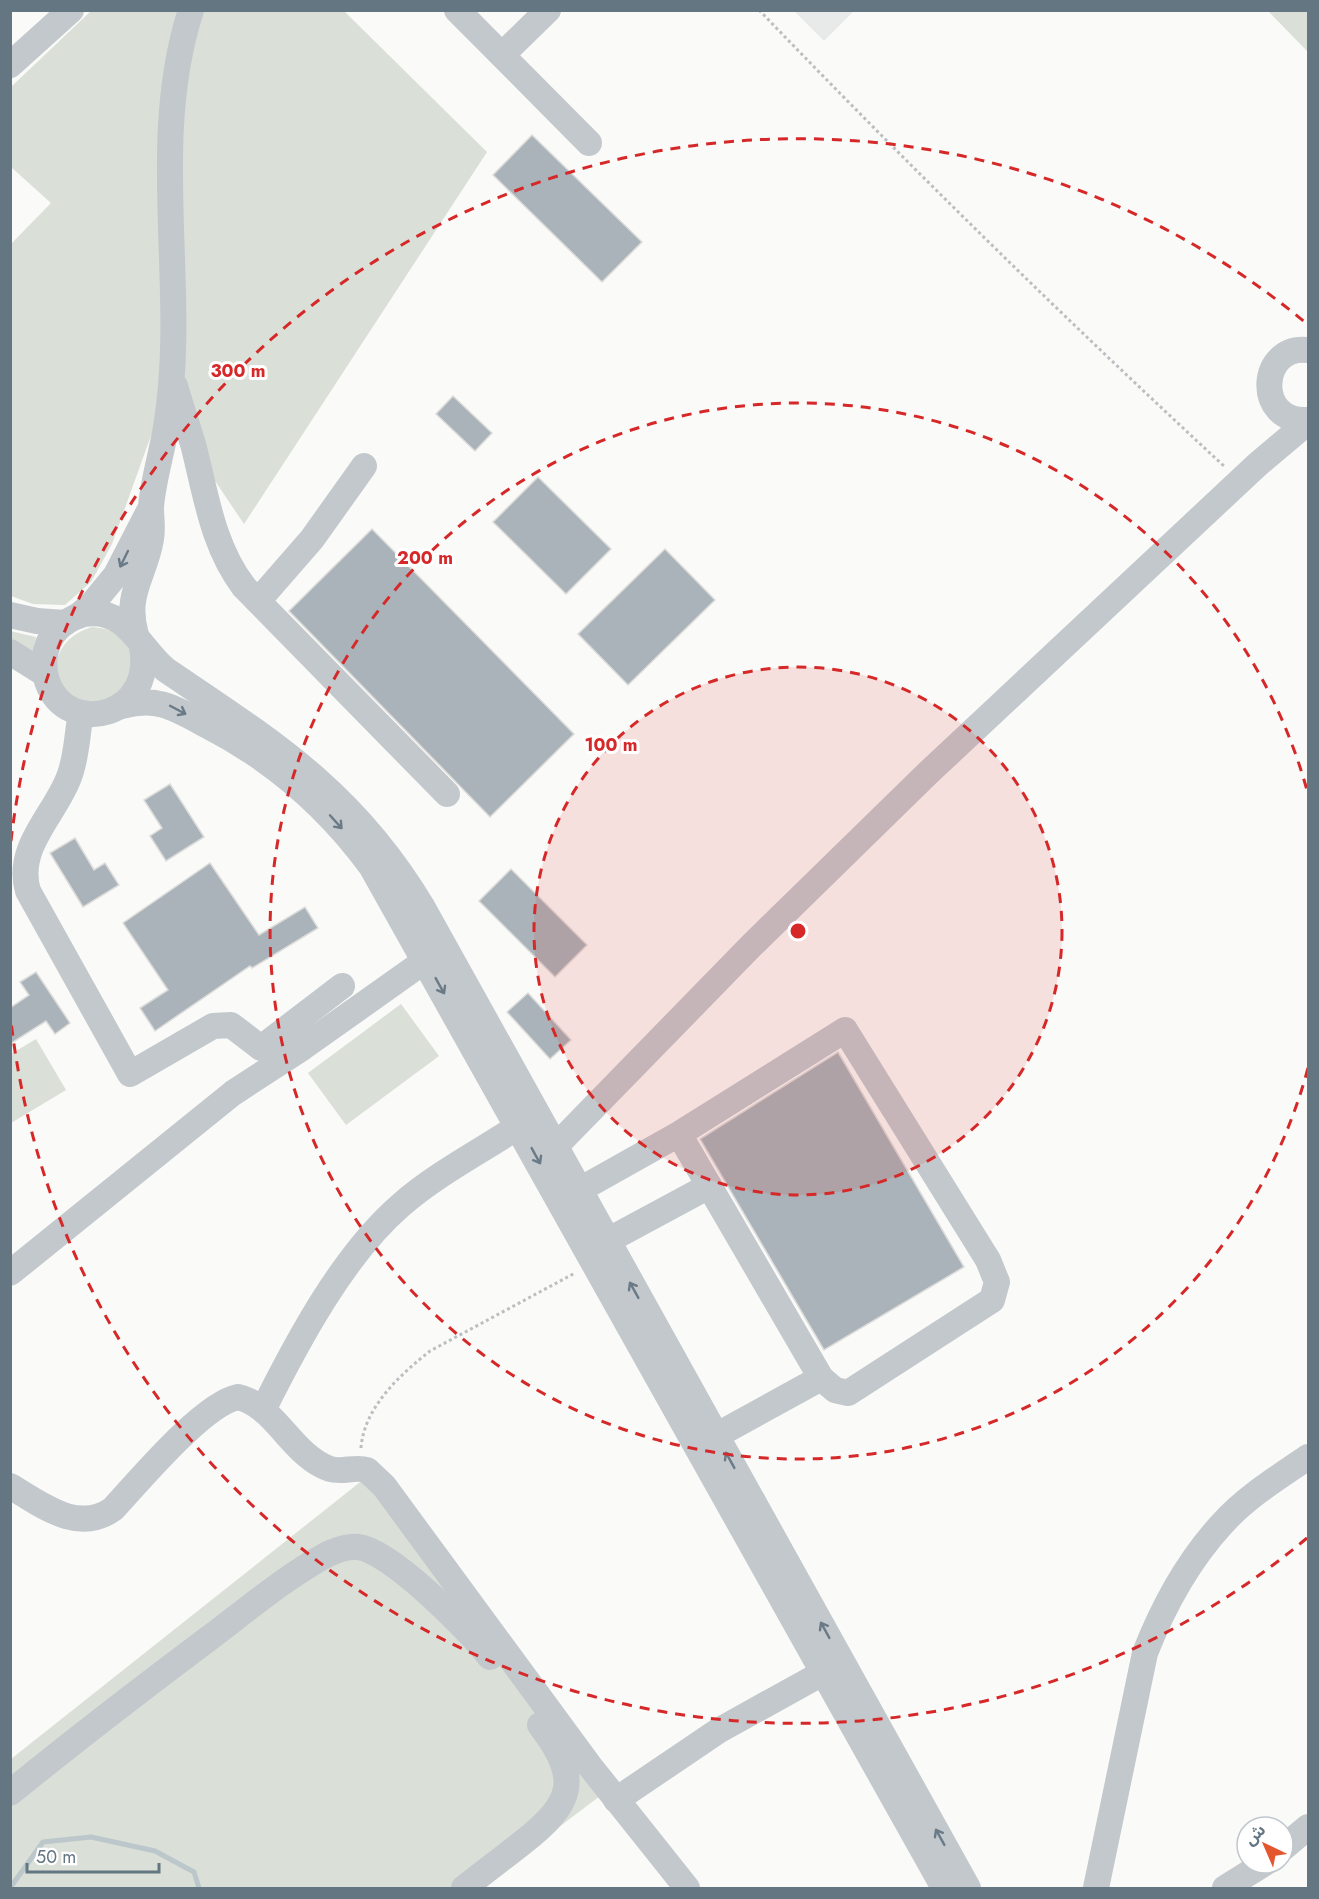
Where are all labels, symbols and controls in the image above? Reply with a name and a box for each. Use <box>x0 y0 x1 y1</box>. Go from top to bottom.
text: 300 m <box>210 358 266 384</box>
text: 200 m <box>397 545 453 571</box>
one-way arrow <box>118 550 130 568</box>
one-way arrow <box>169 704 186 716</box>
text: 100 m <box>584 732 638 758</box>
one-way arrow <box>329 814 343 829</box>
centre of rings <box>788 921 808 941</box>
one-way arrow <box>435 977 447 994</box>
one-way arrow <box>530 1147 542 1164</box>
one-way arrow <box>628 1282 640 1299</box>
one-way arrow <box>724 1452 736 1469</box>
one-way arrow <box>819 1622 831 1639</box>
north arrow <box>1235 1815 1295 1875</box>
text: ش <box>1239 1819 1271 1850</box>
one-way arrow <box>934 1829 946 1846</box>
scale bar <box>27 1836 159 1874</box>
text: 50 m <box>36 1844 76 1870</box>

